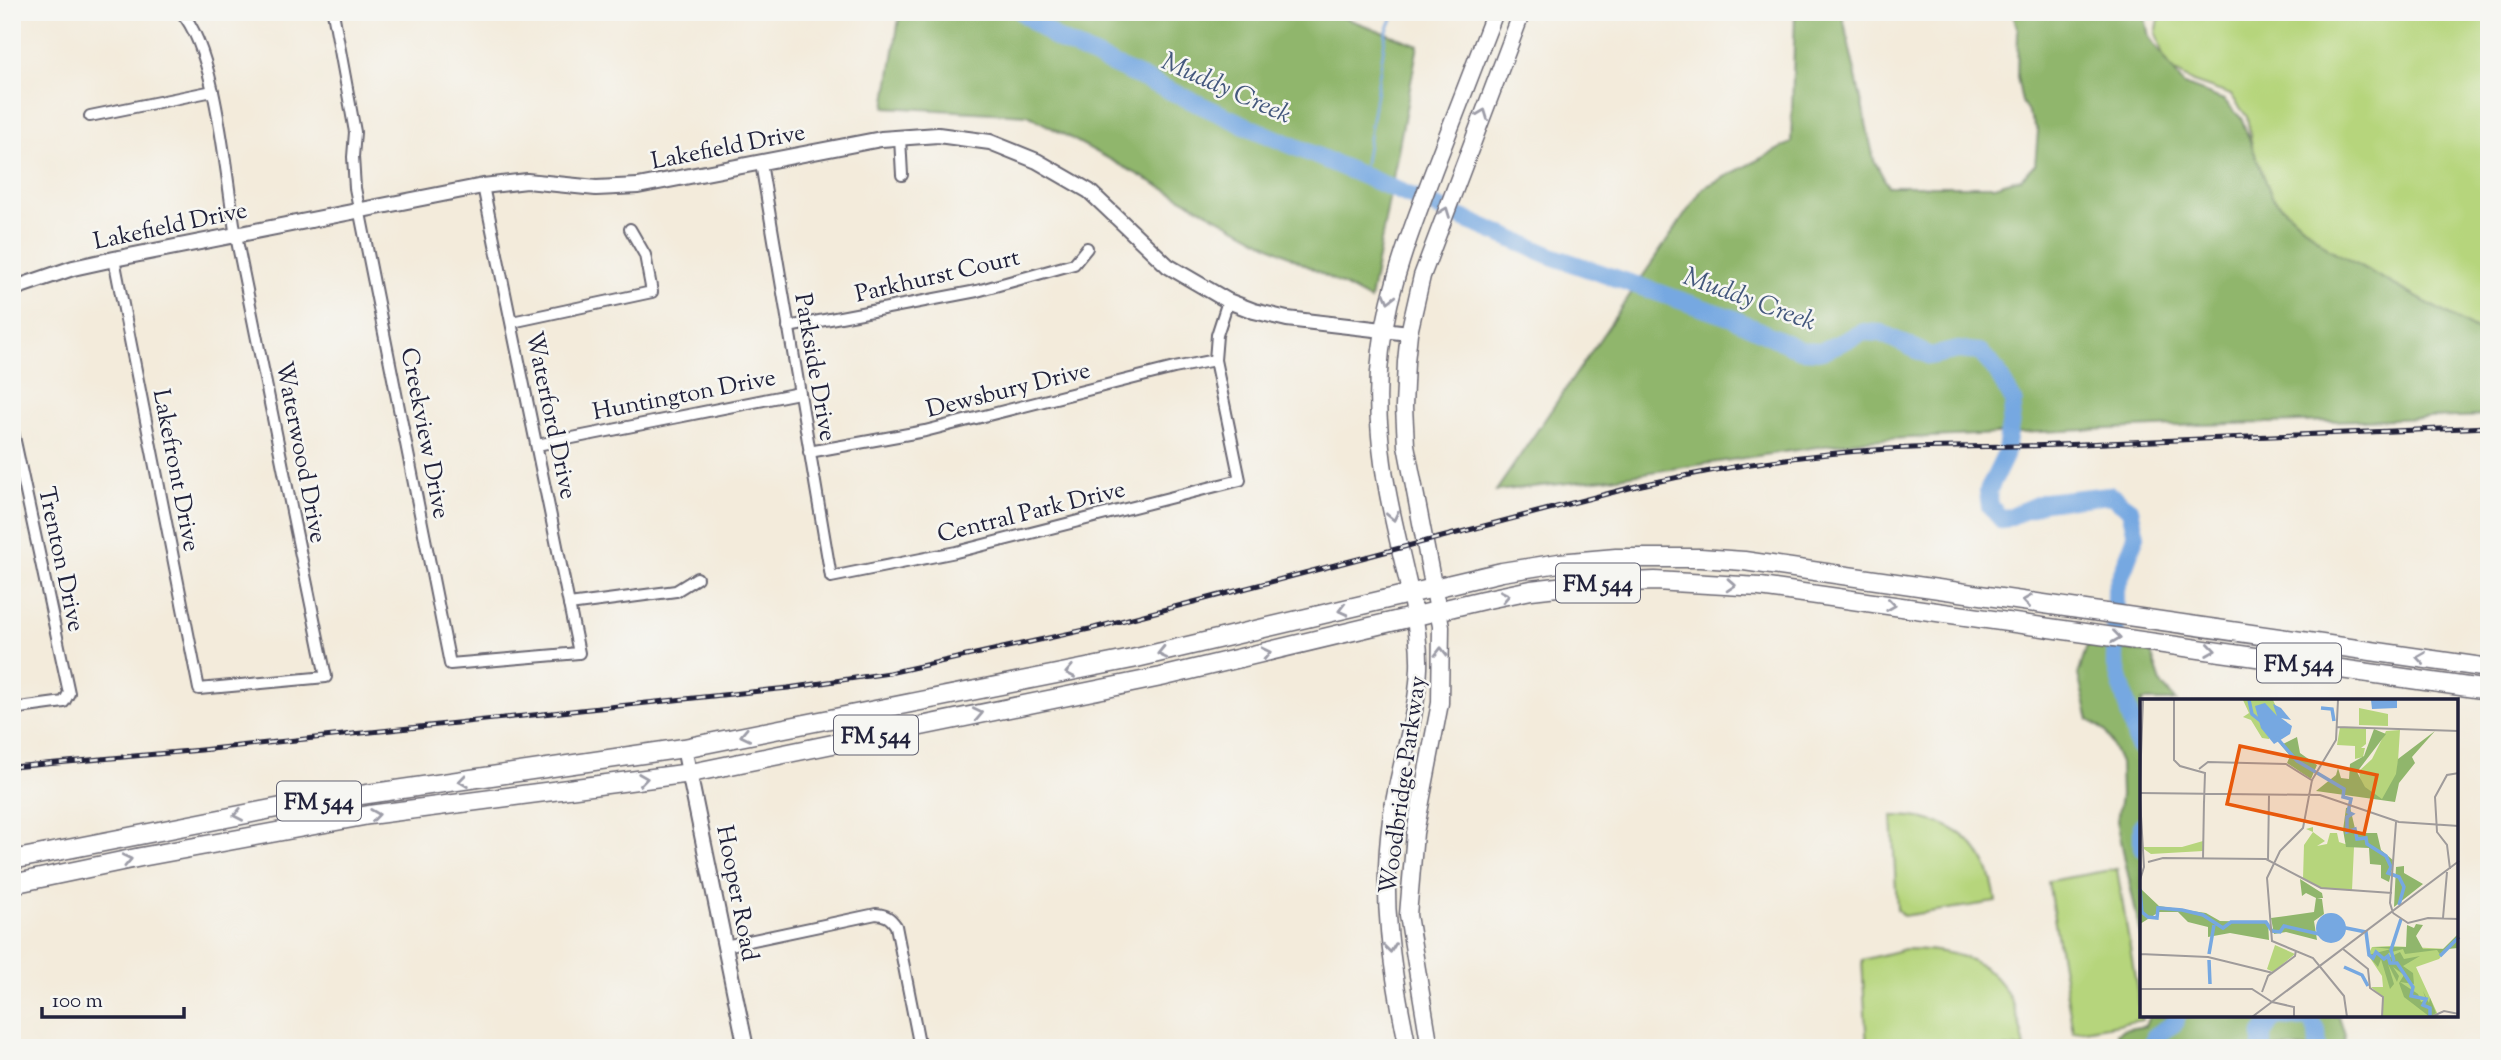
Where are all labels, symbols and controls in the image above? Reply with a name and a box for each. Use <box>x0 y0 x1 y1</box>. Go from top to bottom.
water label: Muddy Creek <box>1155 44 1297 134</box>
one-way arrow <box>1475 108 1489 120</box>
street label: Lakefield Drive <box>648 116 808 180</box>
street label: Lakefield Drive <box>90 194 250 260</box>
one-way arrow <box>1437 207 1451 219</box>
street label: Parkhurst Court <box>852 241 1023 312</box>
water label: Muddy Creek <box>1678 259 1821 342</box>
street label: Parkside Drive <box>784 291 844 444</box>
one-way arrow <box>1383 292 1397 304</box>
street label: Waterford Drive <box>516 328 584 502</box>
street label: Creekview Drive <box>391 345 457 522</box>
street label: Dewsbury Drive <box>923 354 1094 428</box>
street label: Waterwood Drive <box>266 359 334 546</box>
street label: Huntington Drive <box>590 362 779 430</box>
street label: Lakefront Drive <box>143 386 207 554</box>
street label: Central Park Drive <box>934 473 1129 553</box>
street label: Trenton Drive <box>28 484 92 635</box>
one-way arrow <box>1385 510 1399 522</box>
road number: FM 544 <box>1556 564 1640 603</box>
one-way arrow <box>1726 577 1737 592</box>
one-way arrow <box>1499 589 1511 604</box>
one-way arrow <box>2021 593 2033 608</box>
one-way arrow <box>1885 598 1897 613</box>
one-way arrow <box>1337 601 1349 616</box>
one-way arrow <box>2110 629 2121 644</box>
one-way arrow <box>2205 642 2217 657</box>
road number: FM 544 <box>2257 643 2341 682</box>
one-way arrow <box>1156 644 1168 659</box>
one-way arrow <box>1260 646 1272 661</box>
one-way arrow <box>1433 646 1449 657</box>
one-way arrow <box>2415 651 2427 666</box>
one-way arrow <box>1064 663 1076 678</box>
street label: Woodbridge Parkway <box>1372 674 1436 897</box>
inset map <box>2140 699 2459 1018</box>
one-way arrow <box>972 708 984 723</box>
road number: FM 544 <box>834 716 918 754</box>
one-way arrow <box>739 727 751 742</box>
one-way arrow <box>637 772 649 787</box>
one-way arrow <box>457 773 469 788</box>
road number: FM 544 <box>277 782 361 820</box>
one-way arrow <box>232 807 244 822</box>
one-way arrow <box>369 807 381 822</box>
street label: Hooper Road <box>706 823 766 965</box>
one-way arrow <box>121 853 133 868</box>
one-way arrow <box>1382 942 1397 954</box>
scale bar <box>42 976 184 1020</box>
text: 100 m <box>52 987 103 1017</box>

